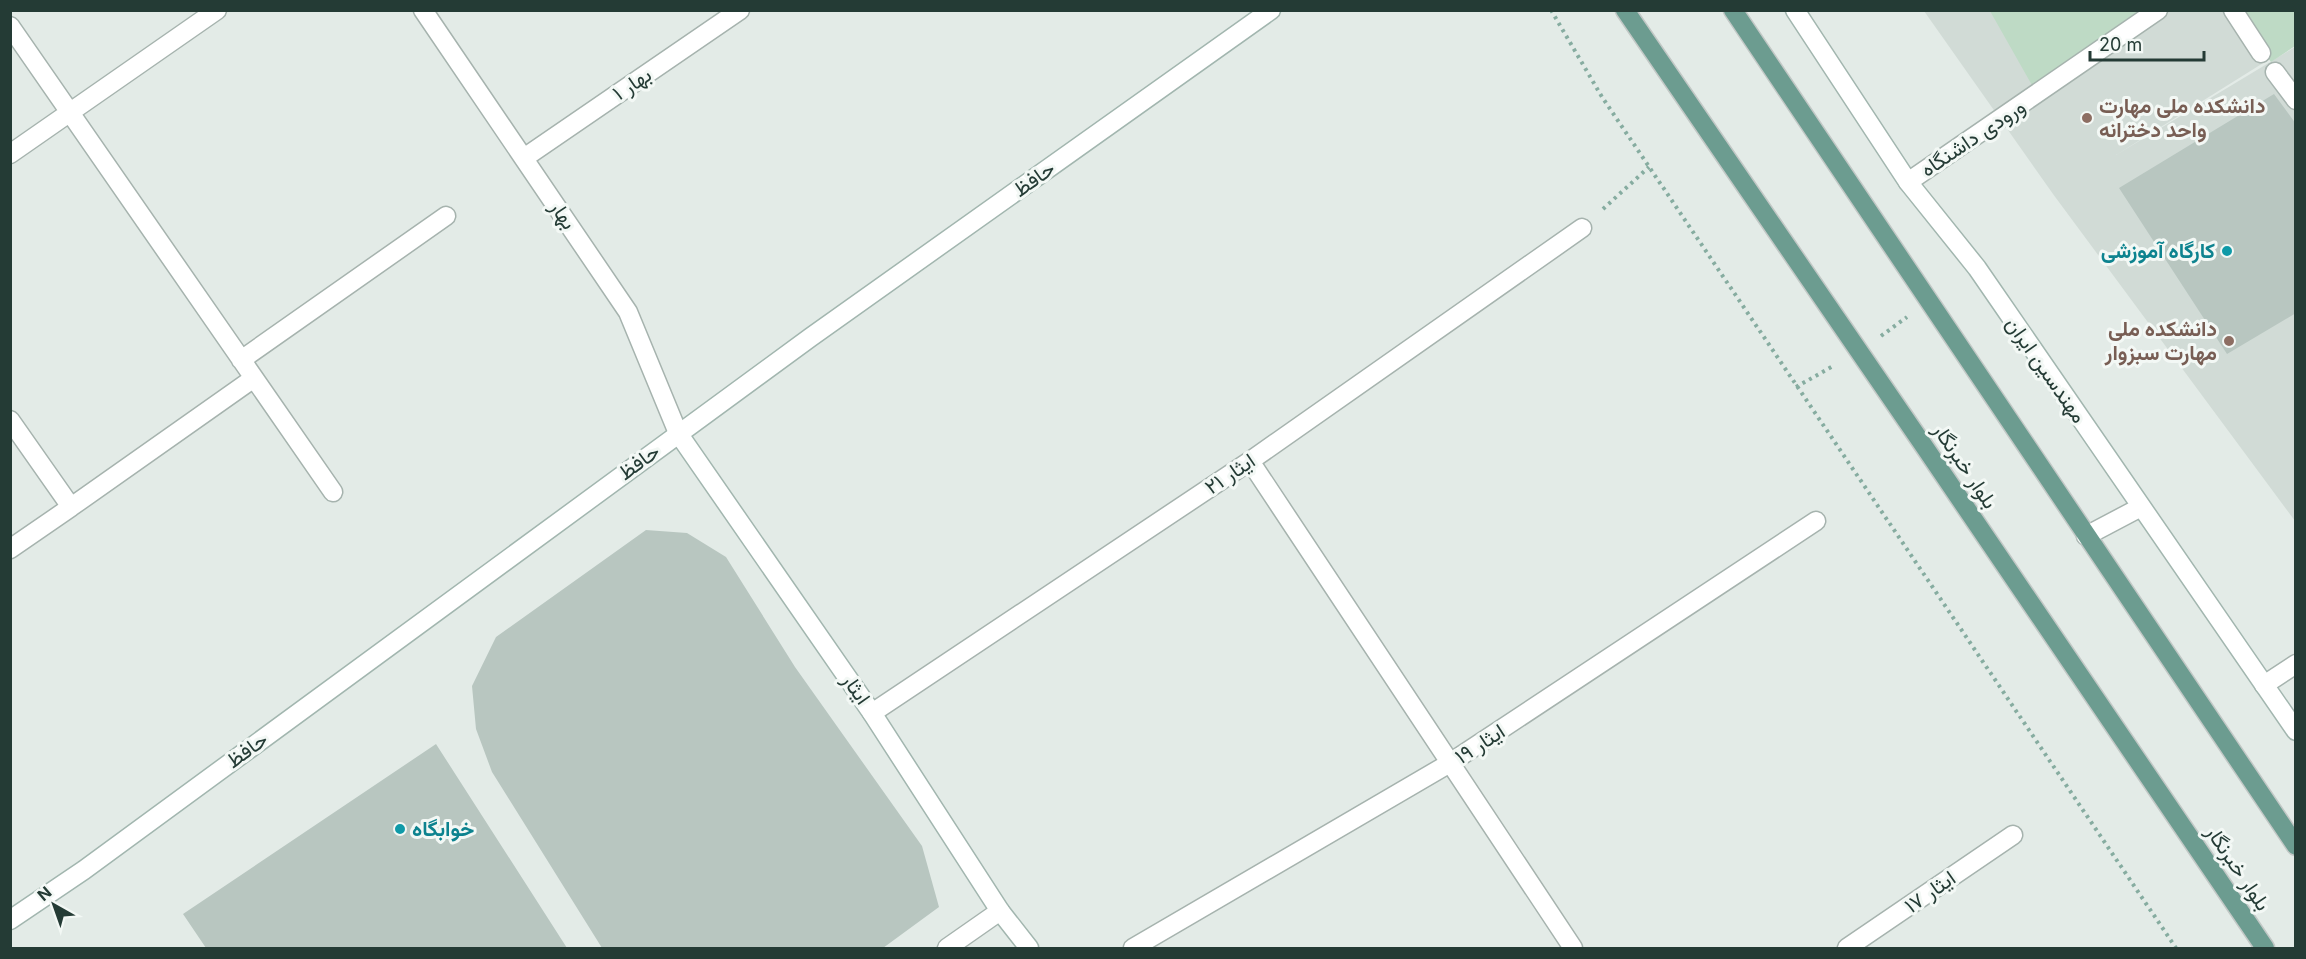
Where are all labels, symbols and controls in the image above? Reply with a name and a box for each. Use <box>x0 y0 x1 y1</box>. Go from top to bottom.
scale bar <box>2090 24 2204 62</box>
text: 20 m <box>2099 34 2142 55</box>
street label: بهار ۱ <box>608 62 656 106</box>
street label: ورودی داشنگاه <box>1916 93 2030 183</box>
place label: دانشکده ملی مهارت واحد دخترانه <box>2099 93 2265 143</box>
marker: دانشکده ملی مهارت واحد دخترانه <box>2080 111 2094 125</box>
street label: حافظ <box>1008 155 1059 202</box>
street label: بهار <box>543 195 582 234</box>
place label: کارگاه آموزشی <box>2101 238 2215 264</box>
marker: کارگاه آموزشی <box>2220 244 2234 258</box>
street label: مهندسین ایران <box>2000 312 2092 428</box>
place label: دانشکده ملی مهارت سبزوار <box>2104 316 2217 366</box>
marker: دانشکده ملی مهارت سبزوار <box>2222 334 2236 348</box>
street label: بلوار خبرنگار <box>1926 417 2003 514</box>
street label: حافظ <box>613 438 664 485</box>
street label: ایثار ۲۱ <box>1200 448 1260 500</box>
street label: ایثار <box>836 668 876 710</box>
street label: ایثار ۱۹ <box>1450 718 1510 770</box>
street label: حافظ <box>221 726 272 773</box>
place label: خوابگاه <box>412 816 474 842</box>
street label: بلوار خبرنگار <box>2199 819 2276 916</box>
marker: خوابگاه <box>393 822 407 836</box>
street label: ایثار ۱۷ <box>1899 865 1961 919</box>
north arrow <box>24 875 84 935</box>
text: N <box>33 882 55 905</box>

